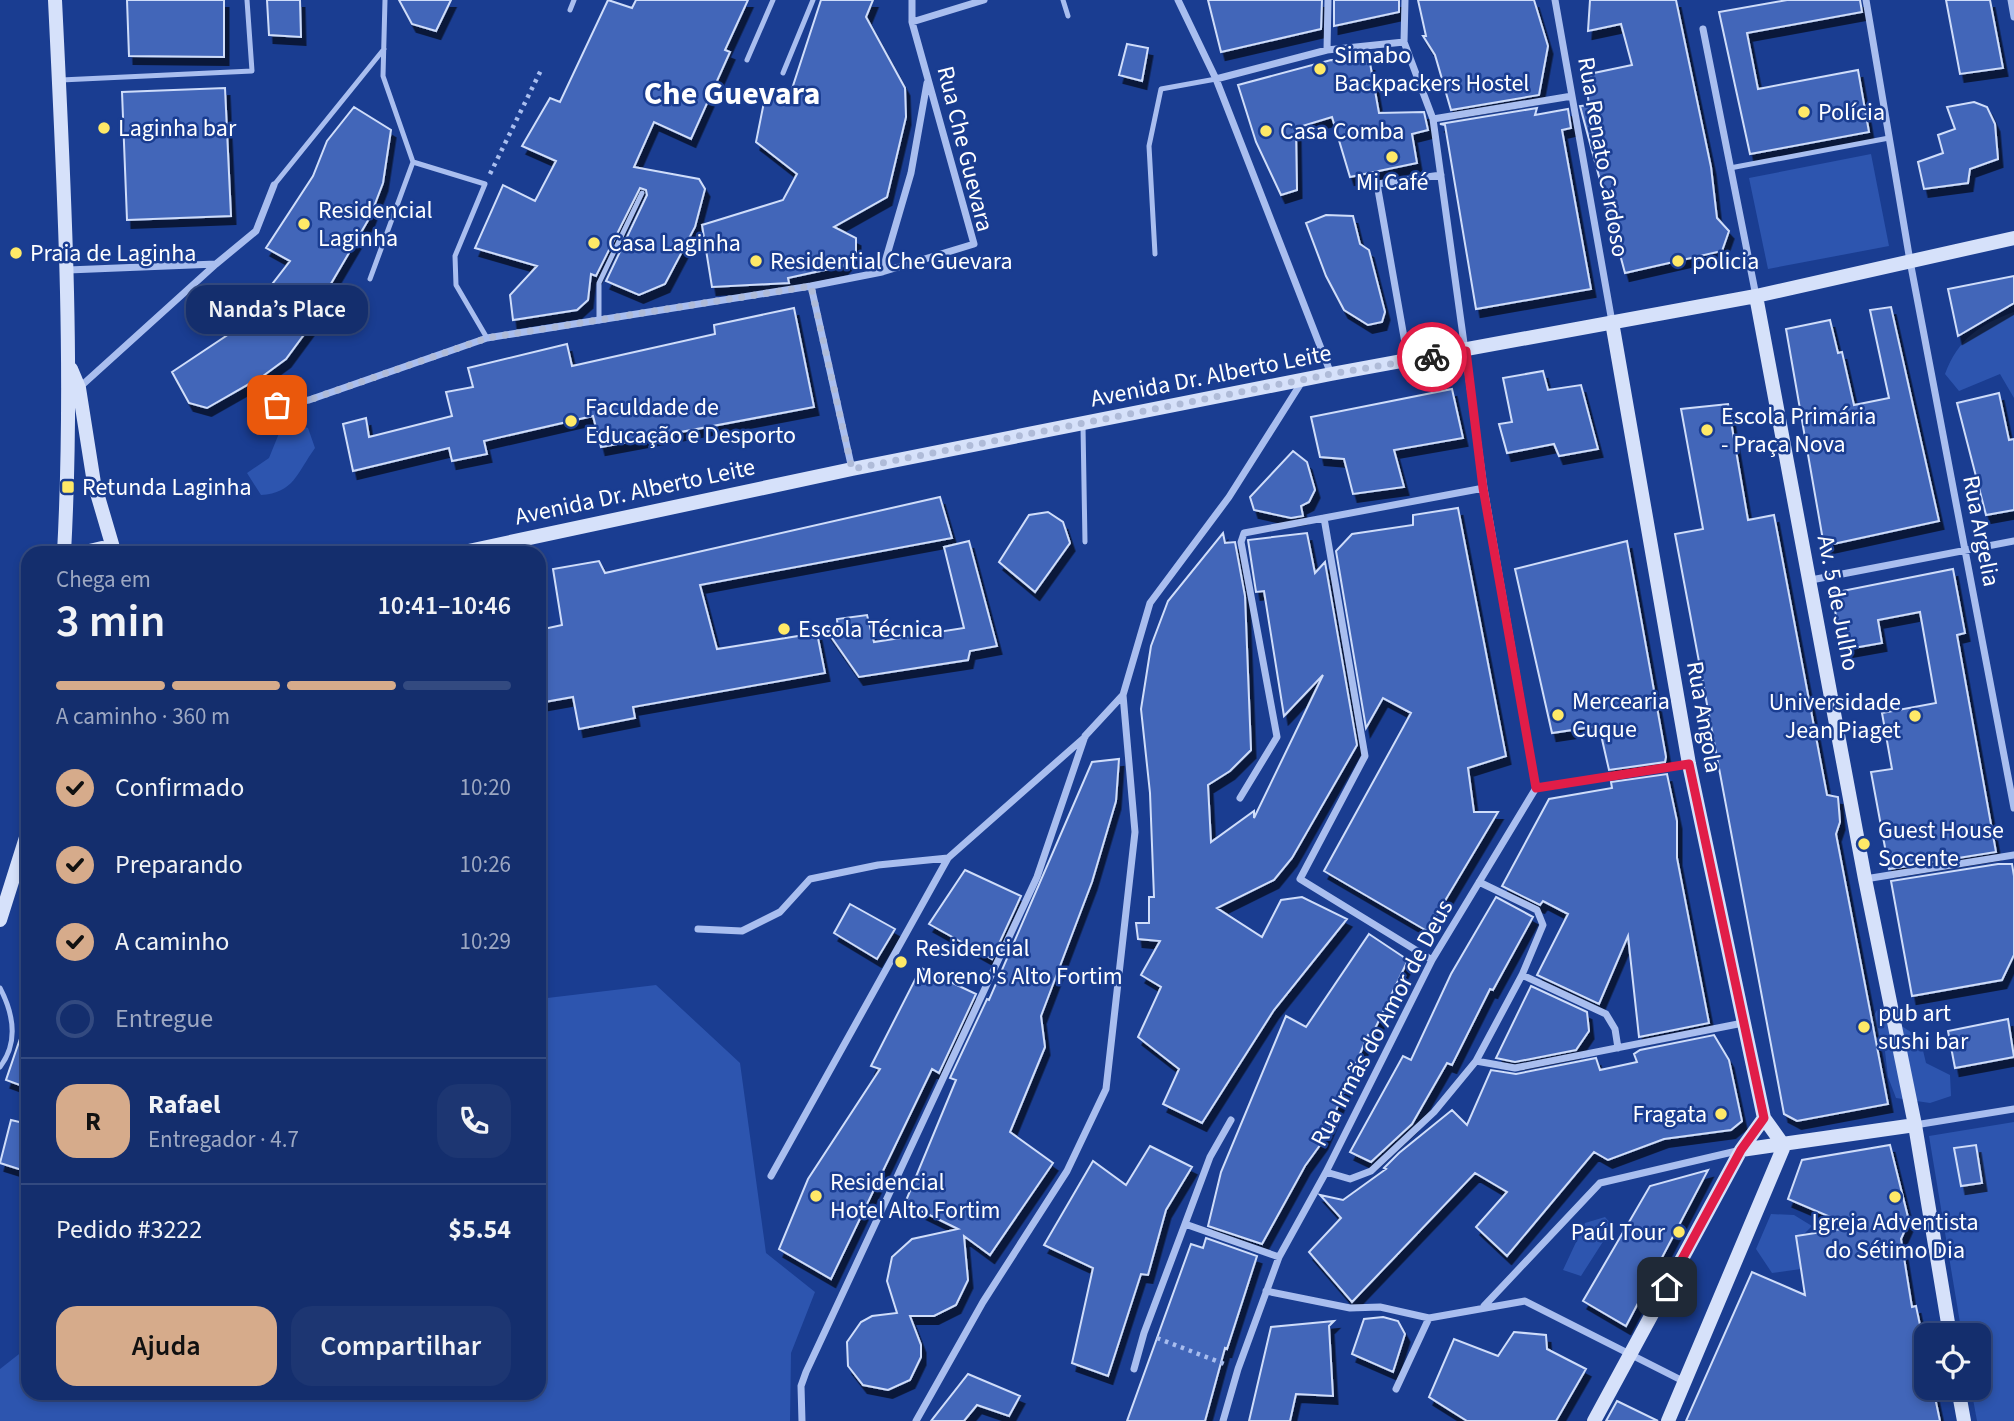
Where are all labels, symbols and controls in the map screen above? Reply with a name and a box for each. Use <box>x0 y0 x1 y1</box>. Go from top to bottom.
place label: Simabo Backpackers Hostel <box>1334 38 1530 101</box>
street label: Rua Renato Cardoso <box>1568 54 1638 260</box>
marker: Simabo Backpackers Hostel <box>1312 61 1328 77</box>
street label: Rua Che Guevara <box>927 62 1003 236</box>
district label: Che Guevara <box>644 71 820 117</box>
place label: Polícia <box>1818 95 1885 130</box>
marker: Polícia <box>1796 104 1812 120</box>
place label: Laginha bar <box>118 111 237 146</box>
place label: Casa Comba <box>1280 114 1404 149</box>
marker: Laginha bar <box>96 120 112 136</box>
marker: Casa Comba <box>1258 123 1274 139</box>
marker: Mi Café <box>1384 149 1400 165</box>
place label: Mi Café <box>1356 165 1428 200</box>
place label: Residencial Laginha <box>318 193 433 256</box>
marker: Residencial Laginha <box>296 216 312 232</box>
place label: Casa Laginha <box>608 226 741 261</box>
marker: Casa Laginha <box>586 235 602 251</box>
place label: Praia de Laginha <box>30 236 196 271</box>
place label: Residential Che Guevara <box>770 244 1013 279</box>
place label: policia <box>1692 244 1759 279</box>
marker: Praia de Laginha <box>8 245 24 261</box>
marker: Residential Che Guevara <box>748 253 764 269</box>
marker: policia <box>1670 253 1686 269</box>
callout: Nanda’s Place <box>186 286 368 335</box>
text: Nanda’s Place <box>208 293 346 326</box>
courier <box>1397 322 1467 392</box>
street label: Avenida Dr. Alberto Leite <box>1088 335 1334 417</box>
icon: bike <box>1413 338 1451 376</box>
pin <box>247 375 307 435</box>
icon: bag <box>258 386 296 424</box>
place label: Faculdade de Educação e Desporto <box>585 390 796 453</box>
place label: Escola Primária - Praça Nova <box>1721 399 1876 462</box>
marker: Faculdade de Educação e Desporto <box>563 413 579 429</box>
marker: Escola Primária - Praça Nova <box>1699 422 1715 438</box>
street label: Avenida Dr. Alberto Leite <box>512 449 758 535</box>
place label: Retunda Laginha <box>82 470 252 505</box>
street label: Rua Argelia <box>1953 472 2009 590</box>
marker: Retunda Laginha <box>60 479 76 495</box>
street label: Av. 5 de Julho <box>1808 532 1868 674</box>
text: Chega em <box>56 563 151 596</box>
text: 10:41–10:46 <box>378 587 511 624</box>
text: 3 min <box>56 589 165 654</box>
place label: Escola Técnica <box>798 612 943 647</box>
marker: Escola Técnica <box>776 621 792 637</box>
street label: Rua Angola <box>1677 658 1731 776</box>
place label: Mercearia Cuque <box>1572 684 1670 747</box>
place label: Universidade Jean Piaget <box>1769 685 1901 748</box>
text: A caminho · 360 m <box>56 700 230 733</box>
marker: Mercearia Cuque <box>1550 707 1566 723</box>
marker: Universidade Jean Piaget <box>1907 708 1923 724</box>
icon: check <box>56 769 94 807</box>
text: Confirmado <box>115 769 244 806</box>
text: 10:20 <box>460 771 511 804</box>
place label: Guest House Socente <box>1878 813 2004 876</box>
marker: Guest House Socente <box>1856 836 1872 852</box>
icon: check <box>56 846 94 884</box>
text: Preparando <box>115 846 243 883</box>
text: 10:26 <box>460 848 511 881</box>
street label: Rua Irmãs do Amor de Deus <box>1302 893 1462 1153</box>
icon: check <box>56 923 94 961</box>
text: A caminho <box>115 923 229 960</box>
text: 10:29 <box>460 925 511 958</box>
place label: Residencial Moreno's Alto Fortim <box>915 931 1123 994</box>
marker: Residencial Moreno's Alto Fortim <box>893 954 909 970</box>
place label: pub art sushi bar <box>1878 996 1969 1059</box>
text: Entregue <box>115 1000 213 1037</box>
marker: pub art sushi bar <box>1856 1019 1872 1035</box>
button: phone <box>437 1084 511 1158</box>
text: Rafael <box>148 1086 220 1123</box>
place label: Fragata <box>1633 1097 1707 1132</box>
text: R <box>85 1103 101 1140</box>
marker: Fragata <box>1713 1106 1729 1122</box>
text: Entregador · 4.7 <box>148 1123 299 1156</box>
place label: Residencial Hotel Alto Fortim <box>830 1165 1000 1228</box>
marker: Residencial Hotel Alto Fortim <box>808 1188 824 1204</box>
marker: Igreja Adventista do Sétimo Dia <box>1887 1189 1903 1205</box>
place label: Igreja Adventista do Sétimo Dia <box>1811 1205 1979 1268</box>
text: Pedido #3222 <box>56 1211 202 1248</box>
text: $5.54 <box>448 1211 511 1248</box>
place label: Paúl Tour <box>1571 1215 1666 1250</box>
marker: Paúl Tour <box>1671 1224 1687 1240</box>
pin <box>1637 1257 1697 1317</box>
icon: home <box>1648 1268 1686 1306</box>
button: Ajuda <box>56 1306 277 1386</box>
button: Compartilhar <box>291 1306 511 1386</box>
map controls <box>1914 1323 1991 1400</box>
button: locate <box>1914 1323 1991 1400</box>

